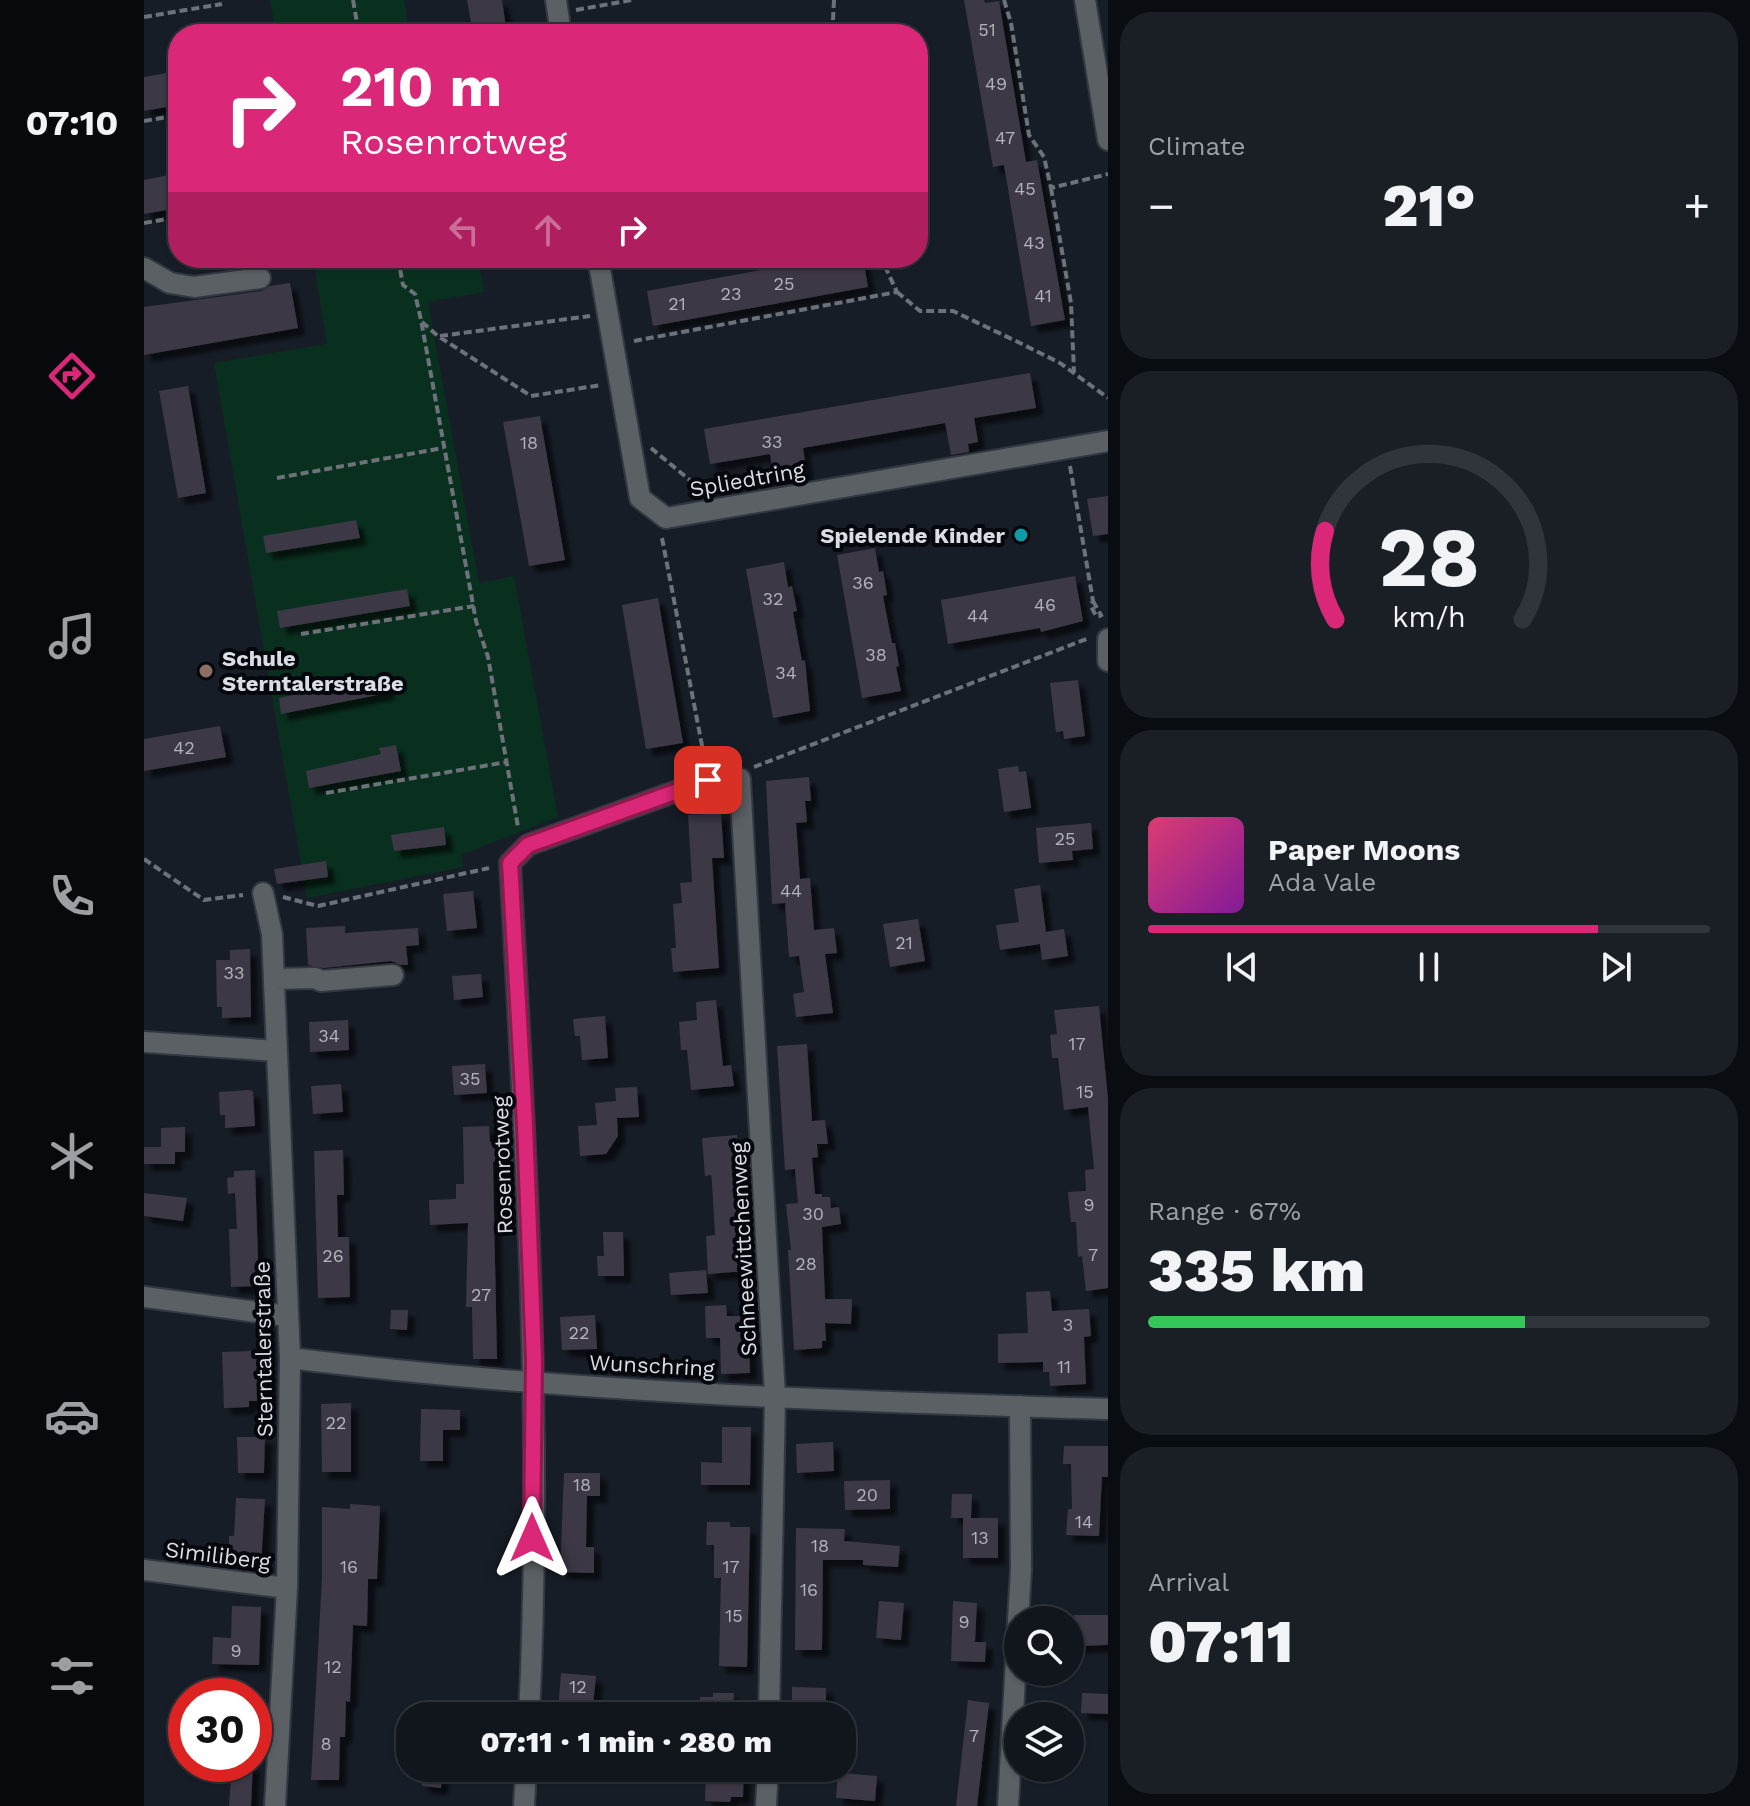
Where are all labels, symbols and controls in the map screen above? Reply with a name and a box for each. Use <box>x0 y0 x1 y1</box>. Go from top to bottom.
house number: 51 <box>978 19 996 40</box>
text: 210 m <box>340 54 502 120</box>
icon: right <box>208 56 312 160</box>
house number: 49 <box>985 73 1007 94</box>
text: 07:10 <box>25 102 119 144</box>
text: Rosenrotweg <box>340 121 567 163</box>
house number: 47 <box>995 127 1015 148</box>
text: Climate <box>1148 131 1246 161</box>
text: 21° <box>1382 170 1476 241</box>
house number: 45 <box>1014 178 1036 199</box>
text: − <box>1148 180 1175 232</box>
text: + <box>1683 180 1710 232</box>
icon: left <box>442 208 486 252</box>
icon: ahead <box>526 208 570 252</box>
icon: right <box>610 208 654 252</box>
house number: 43 <box>1023 232 1045 253</box>
house number: 25 <box>774 273 794 294</box>
house number: 23 <box>721 283 742 304</box>
house number: 41 <box>1034 285 1052 306</box>
house number: 21 <box>668 293 686 314</box>
icon: directions <box>44 348 100 404</box>
house number: 33 <box>762 431 783 452</box>
house number: 18 <box>520 432 538 453</box>
street label: Spliedtring <box>688 457 807 502</box>
text: 28 <box>1378 509 1480 606</box>
place label: Spielende Kinder <box>820 523 1006 548</box>
marker: Spielende Kinder <box>1012 526 1030 544</box>
house number: 36 <box>852 572 874 593</box>
house number: 32 <box>763 588 784 609</box>
house number: 46 <box>1034 594 1056 615</box>
text: km/h <box>1392 600 1466 634</box>
house number: 44 <box>967 605 989 626</box>
icon: music <box>44 608 100 664</box>
house number: 38 <box>865 644 887 665</box>
place label: Schule Sterntalerstraße <box>222 646 404 696</box>
marker: Schule Sterntalerstraße <box>197 662 215 680</box>
house number: 34 <box>775 662 797 683</box>
house number: 42 <box>173 737 195 758</box>
pin <box>674 746 742 814</box>
icon: arrive <box>686 758 730 802</box>
house number: 25 <box>1055 828 1075 849</box>
text: Paper Moons <box>1268 832 1460 867</box>
text: Ada Vale <box>1268 867 1376 897</box>
icon: phone <box>44 868 100 924</box>
house number: 44 <box>780 880 802 901</box>
house number: 21 <box>895 932 913 953</box>
icon: previous <box>1220 945 1264 989</box>
icon: pause <box>1407 945 1451 989</box>
icon: next <box>1594 945 1638 989</box>
house number: 33 <box>224 962 245 983</box>
house number: 34 <box>318 1025 340 1046</box>
house number: 17 <box>1068 1033 1086 1054</box>
house number: 35 <box>460 1068 480 1089</box>
house number: 15 <box>1076 1081 1094 1102</box>
street label: Rosenrotweg <box>488 1095 517 1235</box>
icon: climate <box>44 1128 100 1184</box>
street label: Schneewittchenweg <box>725 1141 762 1357</box>
house number: 9 <box>1083 1194 1095 1215</box>
text: Range · 67% <box>1148 1196 1301 1226</box>
house number: 30 <box>802 1203 824 1224</box>
text: 335 km <box>1148 1235 1365 1306</box>
house number: 7 <box>1088 1244 1098 1265</box>
house number: 26 <box>322 1245 344 1266</box>
house number: 28 <box>795 1253 817 1274</box>
street label: Sterntalerstraße <box>249 1261 278 1437</box>
house number: 27 <box>471 1284 491 1305</box>
house number: 3 <box>1063 1314 1073 1335</box>
house number: 22 <box>569 1322 590 1343</box>
street label: Wunschring <box>589 1350 716 1381</box>
house number: 11 <box>1057 1356 1071 1377</box>
icon: car <box>44 1388 100 1444</box>
house number: 22 <box>326 1412 347 1433</box>
house number: 18 <box>573 1474 591 1495</box>
house number: 20 <box>856 1484 878 1505</box>
position arrow <box>490 1496 574 1580</box>
house number: 14 <box>1075 1511 1093 1532</box>
house number: 13 <box>971 1527 989 1548</box>
house number: 18 <box>811 1535 829 1556</box>
street label: Similiberg <box>164 1537 272 1574</box>
house number: 16 <box>340 1556 358 1577</box>
house number: 17 <box>722 1556 740 1577</box>
text: Arrival <box>1148 1567 1229 1597</box>
house number: 16 <box>800 1579 818 1600</box>
house number: 15 <box>725 1605 743 1626</box>
map controls <box>1004 1606 1084 1782</box>
button: search <box>1004 1606 1084 1686</box>
text: 07:11 <box>1148 1606 1293 1677</box>
house number: 9 <box>958 1611 970 1632</box>
house number: 9 <box>230 1640 242 1661</box>
icon: filters <box>44 1648 100 1704</box>
house number: 12 <box>324 1656 342 1677</box>
house number: 12 <box>569 1676 587 1697</box>
speed limit sign: 30 <box>168 1678 272 1782</box>
button: layers <box>1004 1702 1084 1782</box>
text: 07:11 · 1 min · 280 m <box>480 1724 772 1759</box>
house number: 7 <box>969 1725 979 1746</box>
house number: 8 <box>320 1733 332 1754</box>

